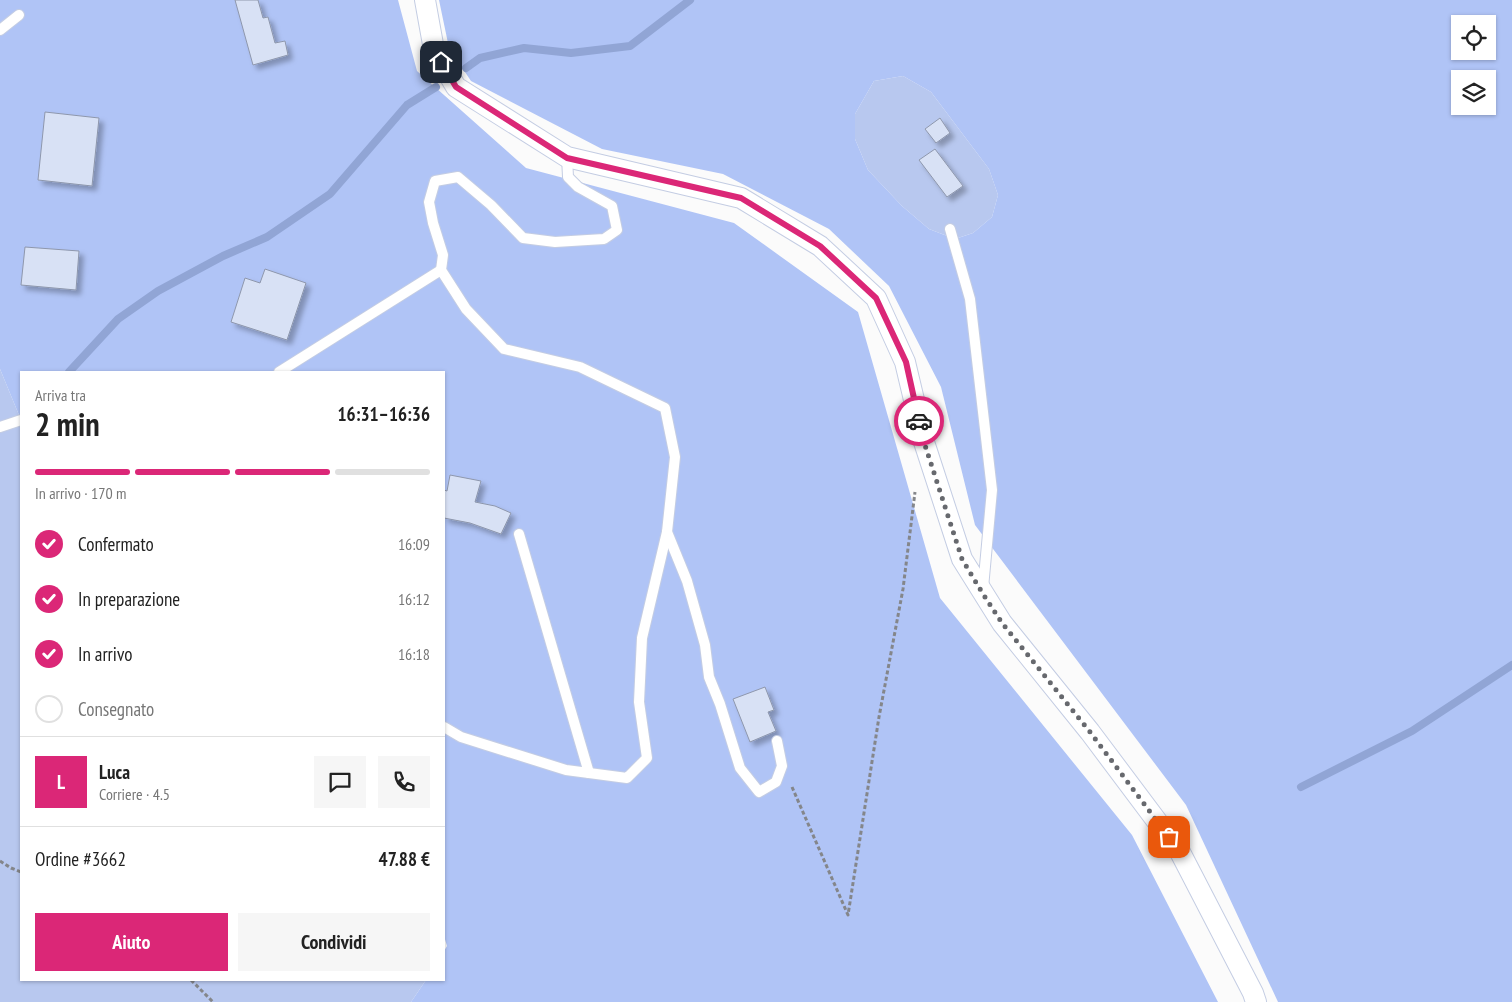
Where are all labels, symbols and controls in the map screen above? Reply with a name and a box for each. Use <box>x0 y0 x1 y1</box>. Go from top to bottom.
map controls <box>1451 15 1496 115</box>
button: locate <box>1451 15 1496 60</box>
pin <box>420 41 462 83</box>
icon: home <box>427 48 455 76</box>
button: layers <box>1451 70 1496 115</box>
text: Arriva tra <box>35 385 86 405</box>
courier <box>894 396 944 446</box>
text: 16:31–16:36 <box>337 402 430 426</box>
text: 2 min <box>35 403 100 445</box>
icon: car <box>905 407 933 435</box>
text: In arrivo · 170 m <box>35 483 127 503</box>
icon: check <box>35 530 63 558</box>
text: Confermato <box>78 532 154 556</box>
text: 16:09 <box>398 534 430 554</box>
icon: check <box>35 585 63 613</box>
text: In preparazione <box>78 587 180 611</box>
text: 16:12 <box>398 589 430 609</box>
icon: check <box>35 640 63 668</box>
text: In arrivo <box>78 642 133 666</box>
text: 16:18 <box>398 644 430 664</box>
text: Consegnato <box>78 697 154 721</box>
button: chat <box>314 756 366 808</box>
button: phone <box>378 756 430 808</box>
text: Luca <box>99 760 130 784</box>
text: L <box>57 770 65 794</box>
text: Corriere · 4.5 <box>99 784 170 804</box>
pin <box>1148 816 1190 858</box>
icon: bag <box>1155 823 1183 851</box>
text: Ordine #3662 <box>35 847 126 871</box>
text: 47.88 € <box>379 847 430 871</box>
button: Aiuto <box>35 913 228 971</box>
button: Condividi <box>238 913 430 971</box>

